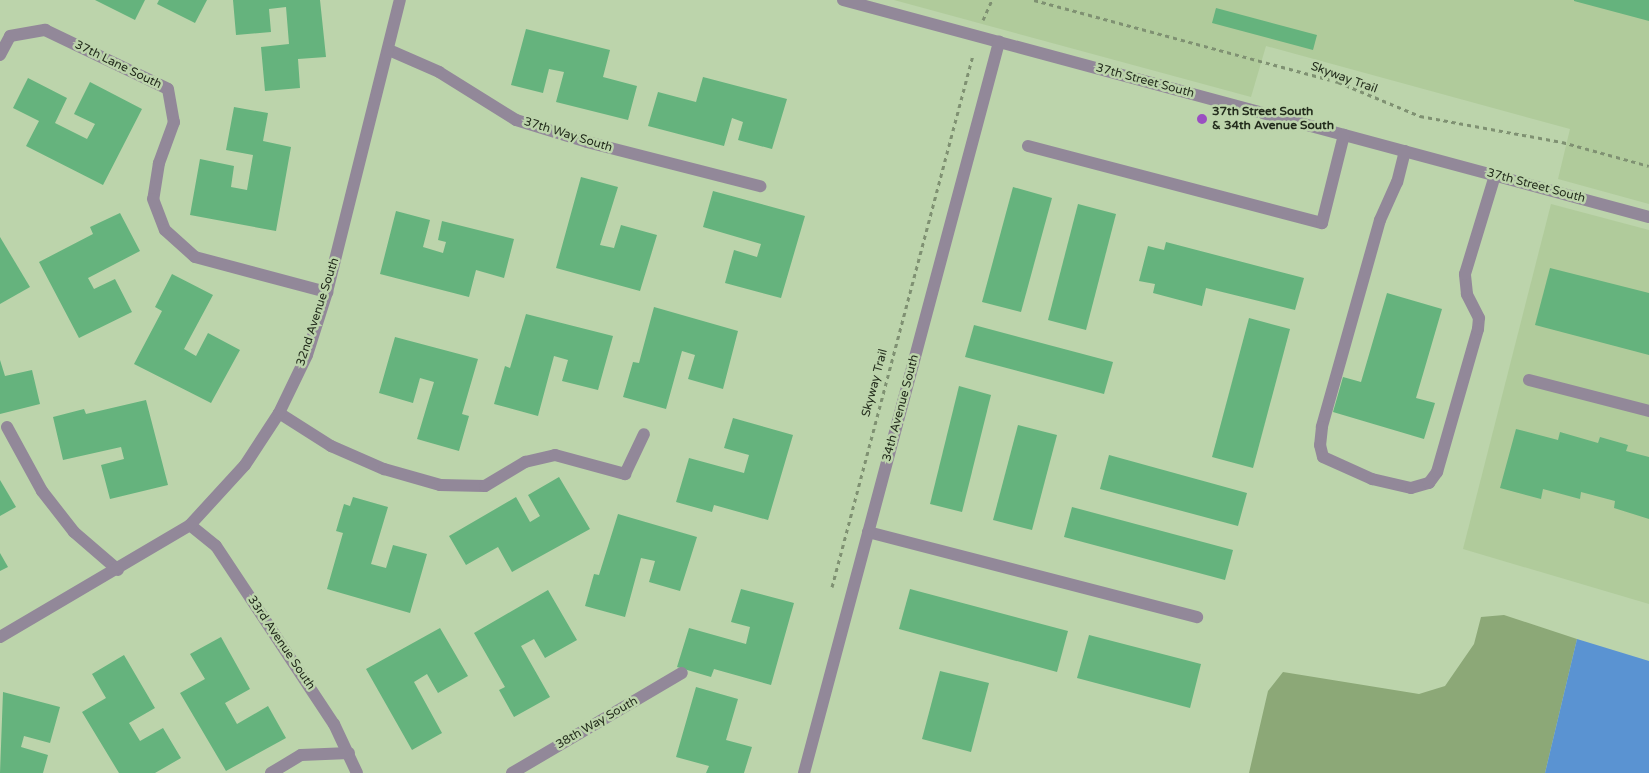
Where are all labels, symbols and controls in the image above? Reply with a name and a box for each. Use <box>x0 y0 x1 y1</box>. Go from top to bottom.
street label: 37th Lane South <box>72 38 164 92</box>
street label: Skyway Trail <box>1309 59 1379 97</box>
street label: 37th Street South <box>1094 61 1196 101</box>
place label: 37th Street South & 34th Avenue South <box>1212 105 1334 133</box>
marker: 37th Street South & 34th Avenue South <box>1196 113 1208 125</box>
street label: 37th Way South <box>522 115 614 155</box>
street label: 37th Street South <box>1485 166 1587 206</box>
street label: 32nd Avenue South <box>294 256 342 368</box>
street label: Skyway Trail <box>859 347 891 419</box>
street label: 34th Avenue South <box>880 353 922 463</box>
street label: 33rd Avenue South <box>244 593 318 693</box>
street label: 38th Way South <box>554 694 640 752</box>

